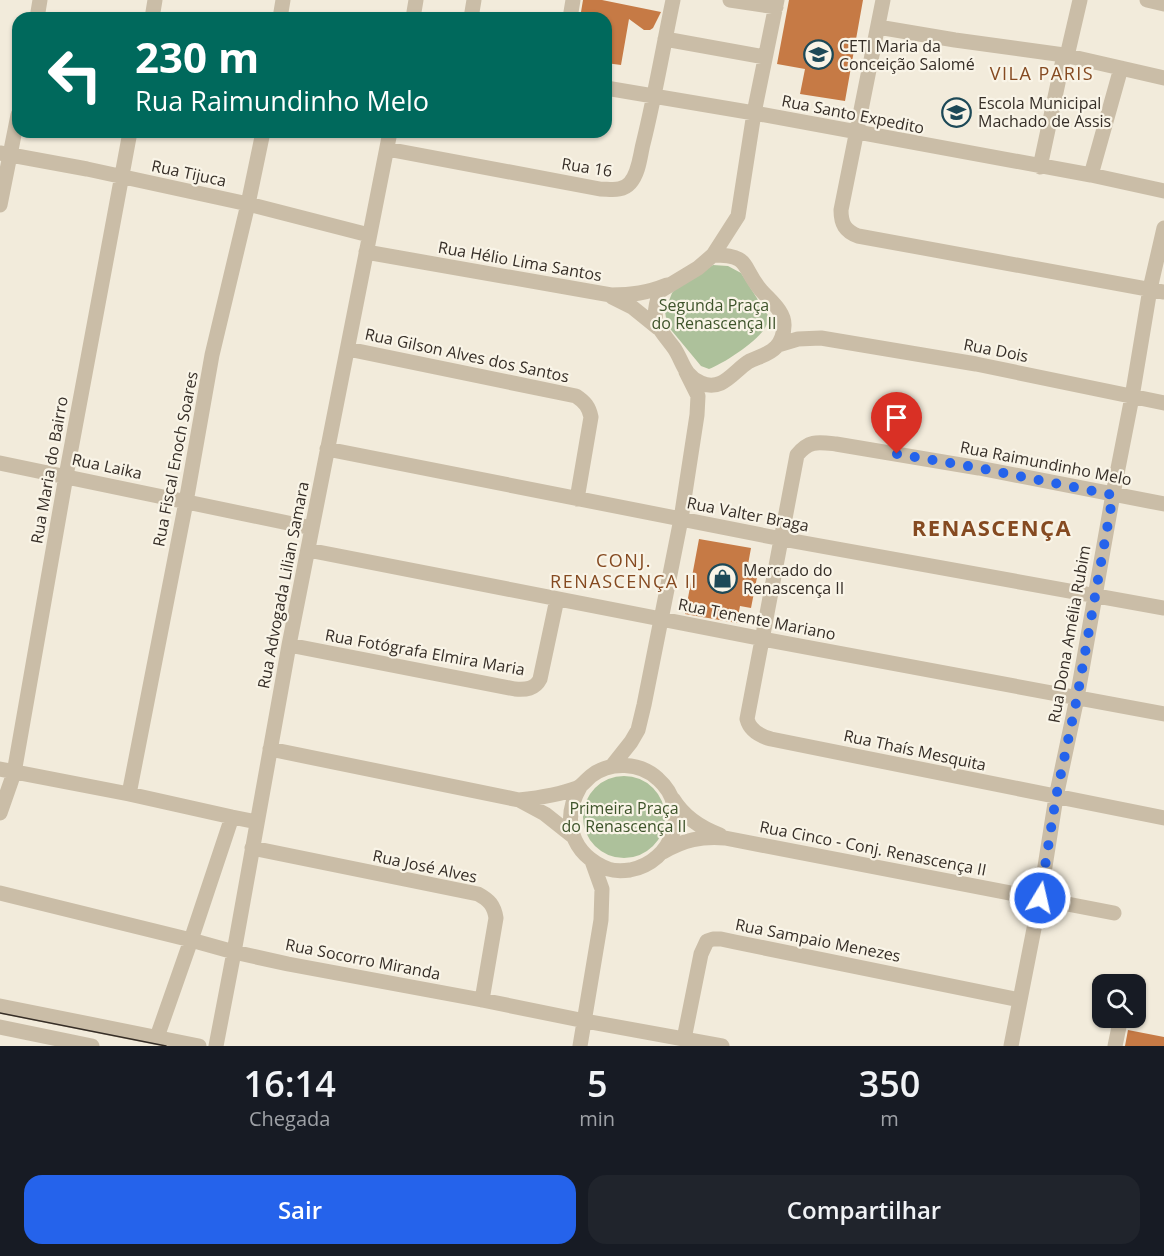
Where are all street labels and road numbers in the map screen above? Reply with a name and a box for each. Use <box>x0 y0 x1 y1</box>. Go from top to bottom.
street label: Rua Santo Expedito <box>780 89 926 139</box>
street label: Rua 16 <box>560 152 614 182</box>
street label: Rua Tijuca <box>150 154 228 192</box>
street label: Rua Hélio Lima Santos <box>436 236 604 286</box>
street label: Rua Gilson Alves dos Santos <box>363 323 571 387</box>
street label: Rua Dois <box>962 333 1030 367</box>
street label: Rua Fiscal Enoch Soares <box>147 370 203 548</box>
street label: Rua Maria do Bairro <box>25 395 73 545</box>
street label: Rua Raimundinho Melo <box>958 436 1134 490</box>
street label: Rua Laika <box>70 448 144 484</box>
street label: Rua Advogada Lilian Samara <box>252 479 314 691</box>
street label: Rua Valter Braga <box>685 491 811 537</box>
street label: Rua Dona Amélia Rubim <box>1043 543 1095 725</box>
street label: Rua Tenente Mariano <box>676 593 838 645</box>
street label: Rua Fotógrafa Elmira Maria <box>323 624 527 680</box>
street label: Rua Thaís Mesquita <box>842 724 988 776</box>
street label: Rua Cinco - Conj. Renascença II <box>758 815 988 881</box>
street label: Rua José Alves <box>371 844 479 888</box>
street label: Rua Sampaio Menezes <box>733 913 903 967</box>
street label: Rua Socorro Miranda <box>284 933 442 985</box>

